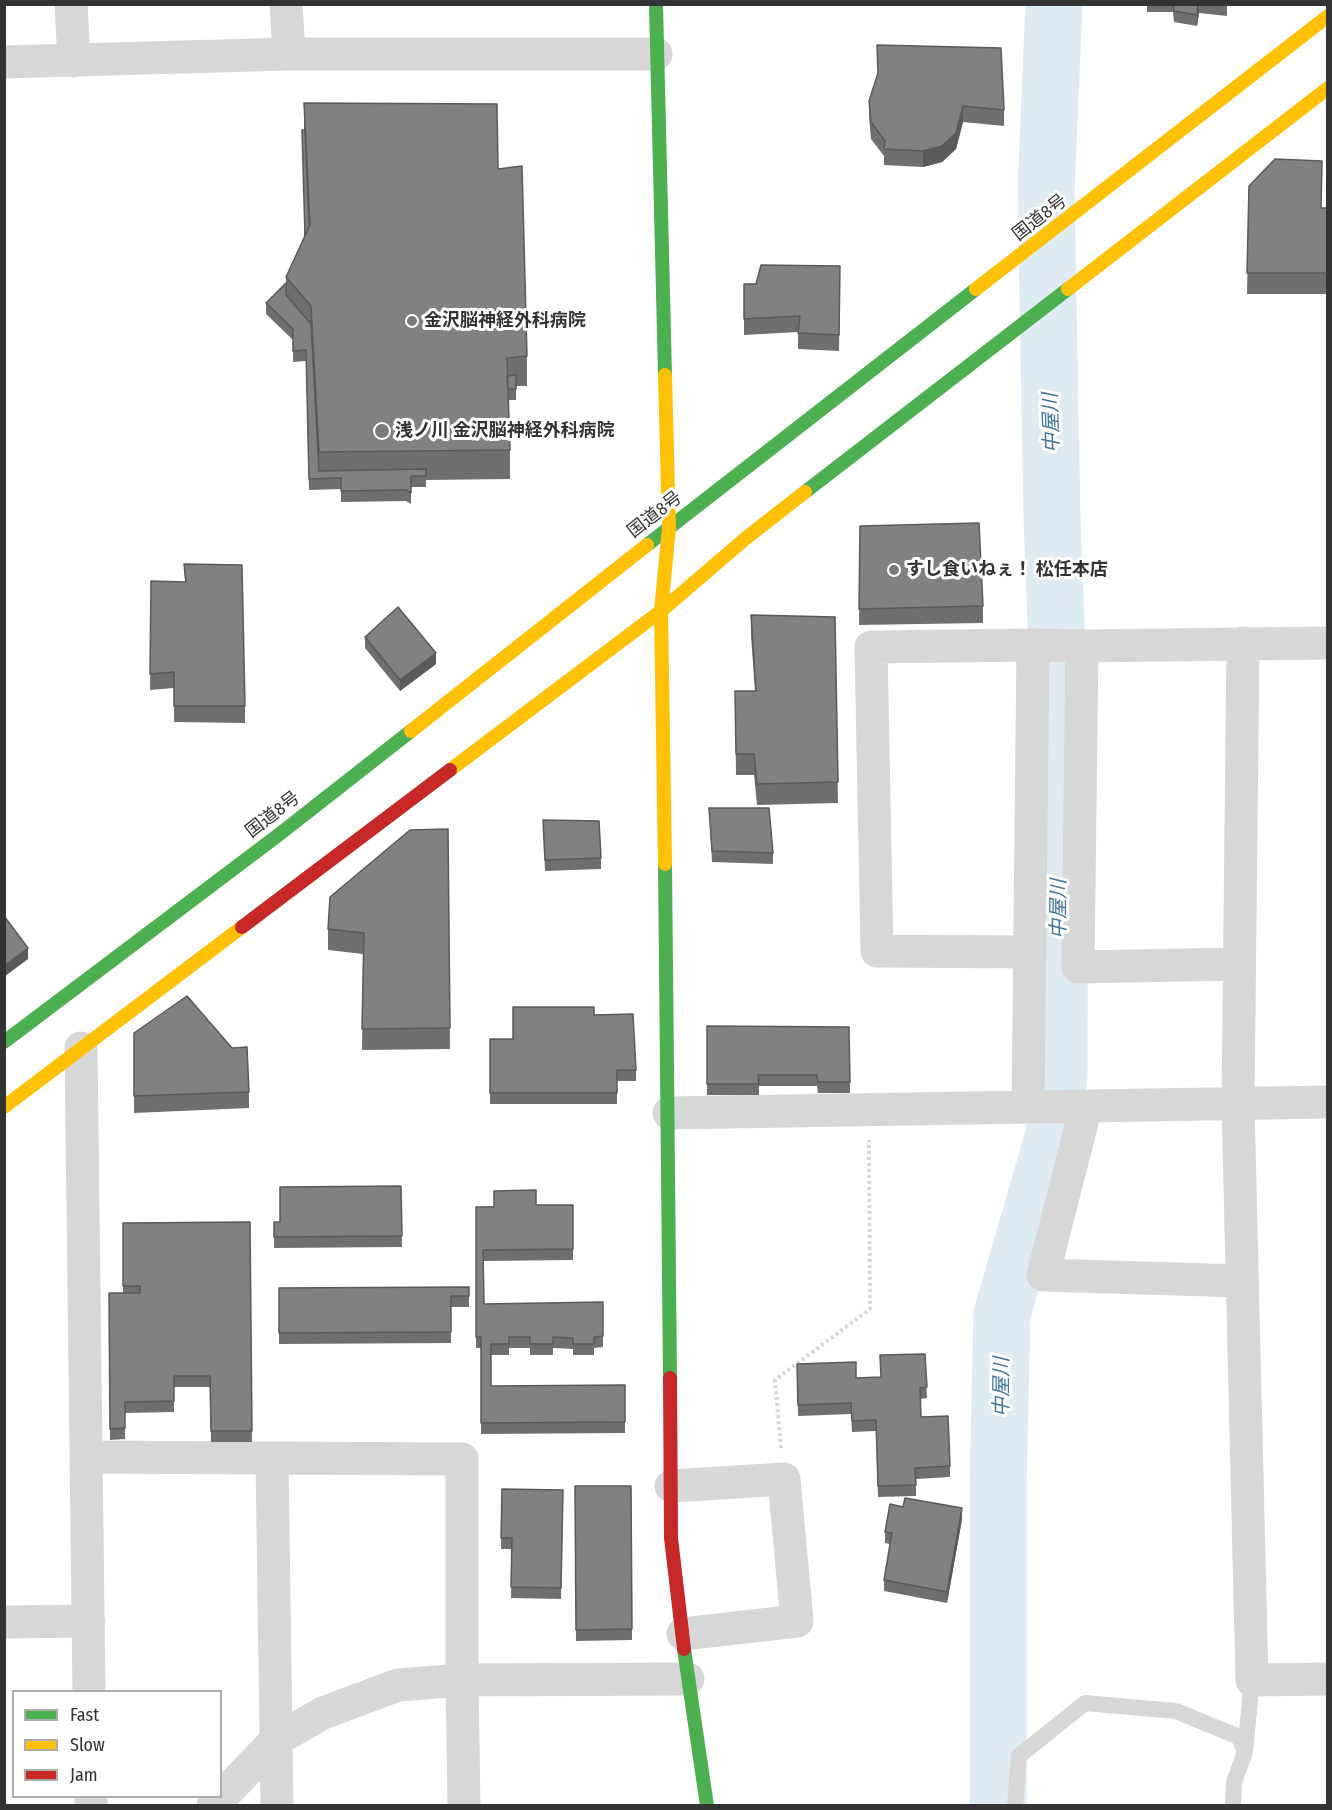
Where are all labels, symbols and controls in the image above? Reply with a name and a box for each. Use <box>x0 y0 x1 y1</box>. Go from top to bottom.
street label: 国道8号 <box>1009 190 1071 246</box>
place label: 金沢脳神経外科病院 <box>424 310 586 332</box>
marker: 金沢脳神経外科病院 <box>405 314 419 328</box>
water label: 中屋川 <box>1039 393 1065 453</box>
place label: 浅ノ川 金沢脳神経外科病院 <box>395 420 615 442</box>
marker: 浅ノ川 金沢脳神経外科病院 <box>373 422 391 440</box>
street label: 国道8号 <box>624 487 686 543</box>
place label: すし食いねぇ！ 松任本店 <box>906 559 1108 581</box>
marker: すし食いねぇ！ 松任本店 <box>887 563 901 577</box>
street label: 国道8号 <box>242 787 304 843</box>
water label: 中屋川 <box>1047 879 1071 939</box>
water label: 中屋川 <box>990 1357 1014 1417</box>
legend <box>12 1690 222 1798</box>
text: Fast <box>70 1704 99 1726</box>
text: Slow <box>70 1734 105 1756</box>
text: Jam <box>70 1764 98 1786</box>

